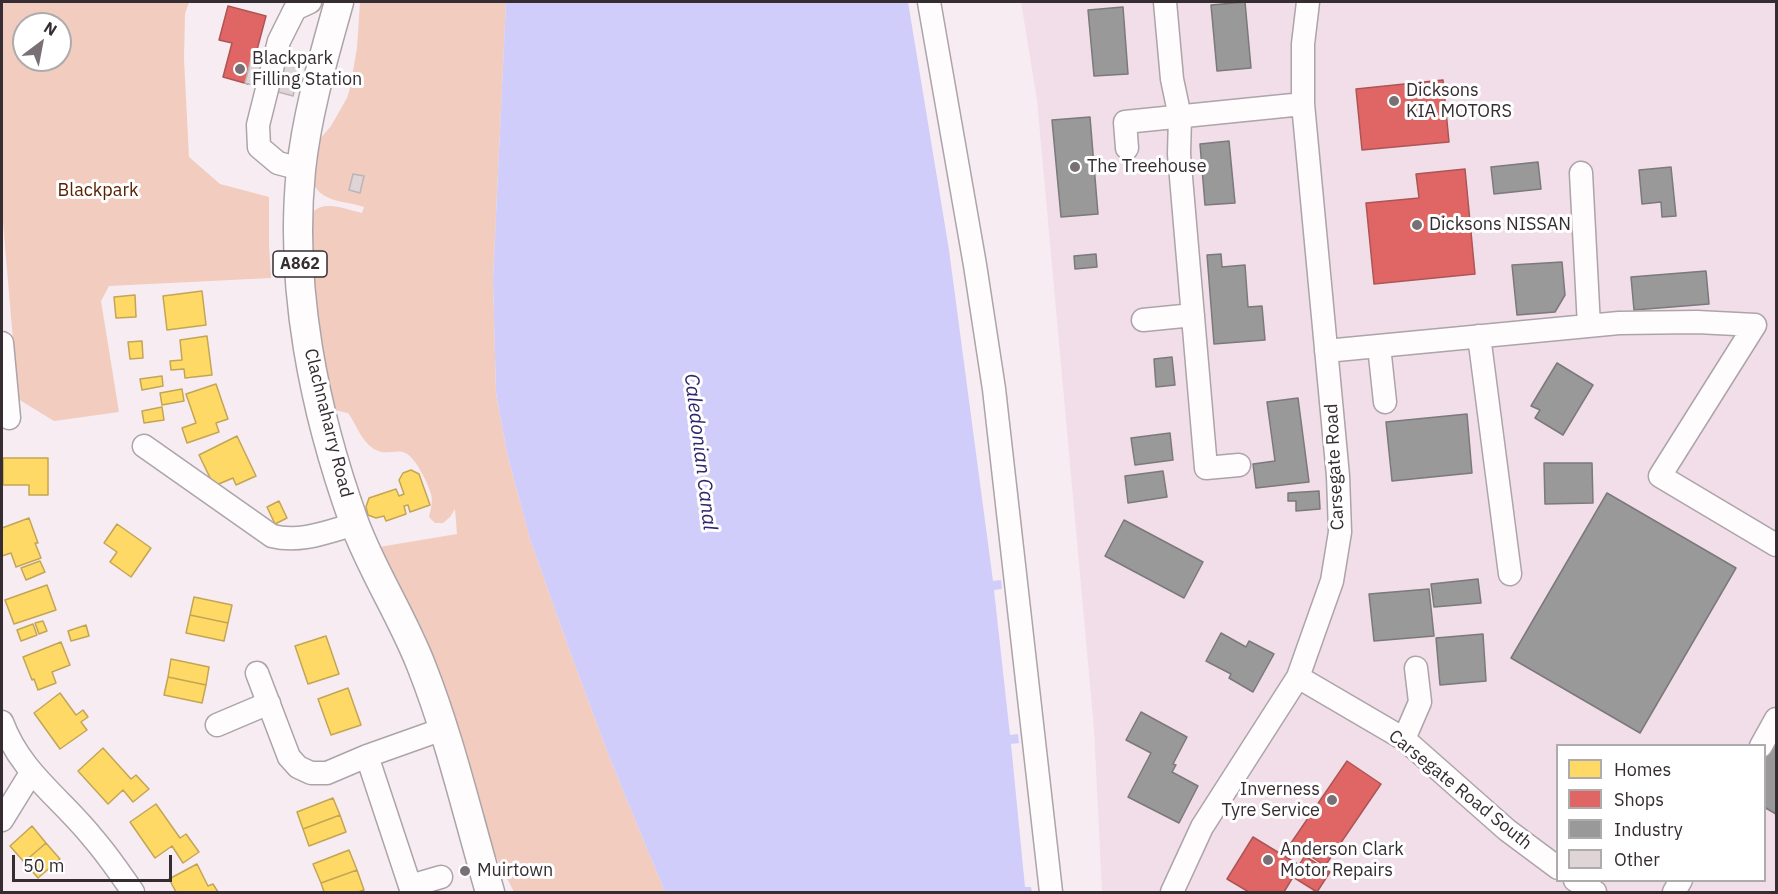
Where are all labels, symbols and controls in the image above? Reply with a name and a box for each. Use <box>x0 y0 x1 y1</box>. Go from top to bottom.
north arrow <box>12 12 72 72</box>
text: N <box>40 17 61 40</box>
place label: Blackpark Filling Station <box>252 48 362 90</box>
marker: Blackpark Filling Station <box>233 62 247 76</box>
place label: Dicksons KIA MOTORS <box>1406 80 1512 122</box>
marker: Dicksons KIA MOTORS <box>1387 94 1401 108</box>
place label: The Treehouse <box>1087 156 1207 178</box>
marker: The Treehouse <box>1068 160 1082 174</box>
park label: Blackpark <box>58 180 138 202</box>
place label: Dicksons NISSAN <box>1429 214 1571 236</box>
marker: Dicksons NISSAN <box>1410 218 1424 232</box>
road number: A862 <box>273 251 327 277</box>
street label: Clachnaharry Road <box>299 346 357 500</box>
water label: Caledonian Canal <box>678 372 722 532</box>
street label: Carsegate Road <box>1321 403 1349 531</box>
street label: Carsegate Road South <box>1384 725 1536 855</box>
legend <box>1556 744 1766 882</box>
text: Homes <box>1614 758 1671 781</box>
place label: Inverness Tyre Service <box>1221 779 1320 822</box>
text: Shops <box>1614 788 1664 811</box>
marker: Inverness Tyre Service <box>1325 793 1339 807</box>
text: Industry <box>1614 818 1683 841</box>
place label: Anderson Clark Motor Repairs <box>1280 839 1404 882</box>
scale bar <box>15 843 176 881</box>
text: Other <box>1614 848 1660 871</box>
marker: Anderson Clark Motor Repairs <box>1261 853 1275 867</box>
text: 50 m <box>23 854 65 877</box>
place label: Muirtown <box>477 860 553 882</box>
marker: Muirtown <box>458 864 472 878</box>

